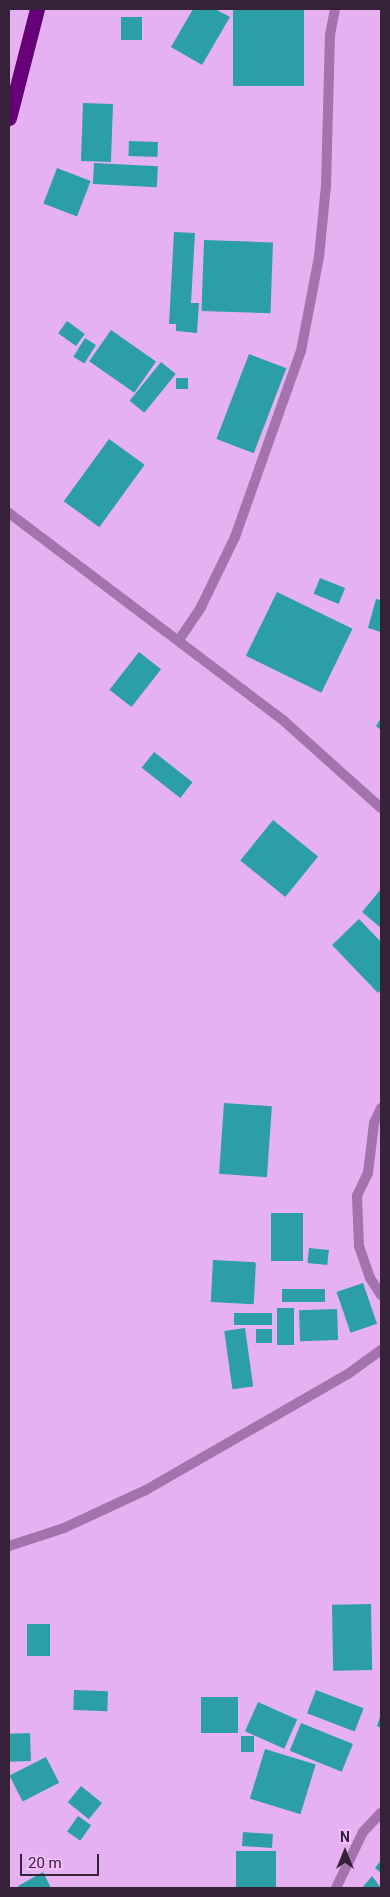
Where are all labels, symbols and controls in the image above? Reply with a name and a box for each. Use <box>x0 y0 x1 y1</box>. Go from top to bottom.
north arrow <box>320 1827 370 1877</box>
text: N <box>340 1829 350 1845</box>
scale bar <box>22 1844 101 1876</box>
text: 20 m <box>28 1854 62 1872</box>

